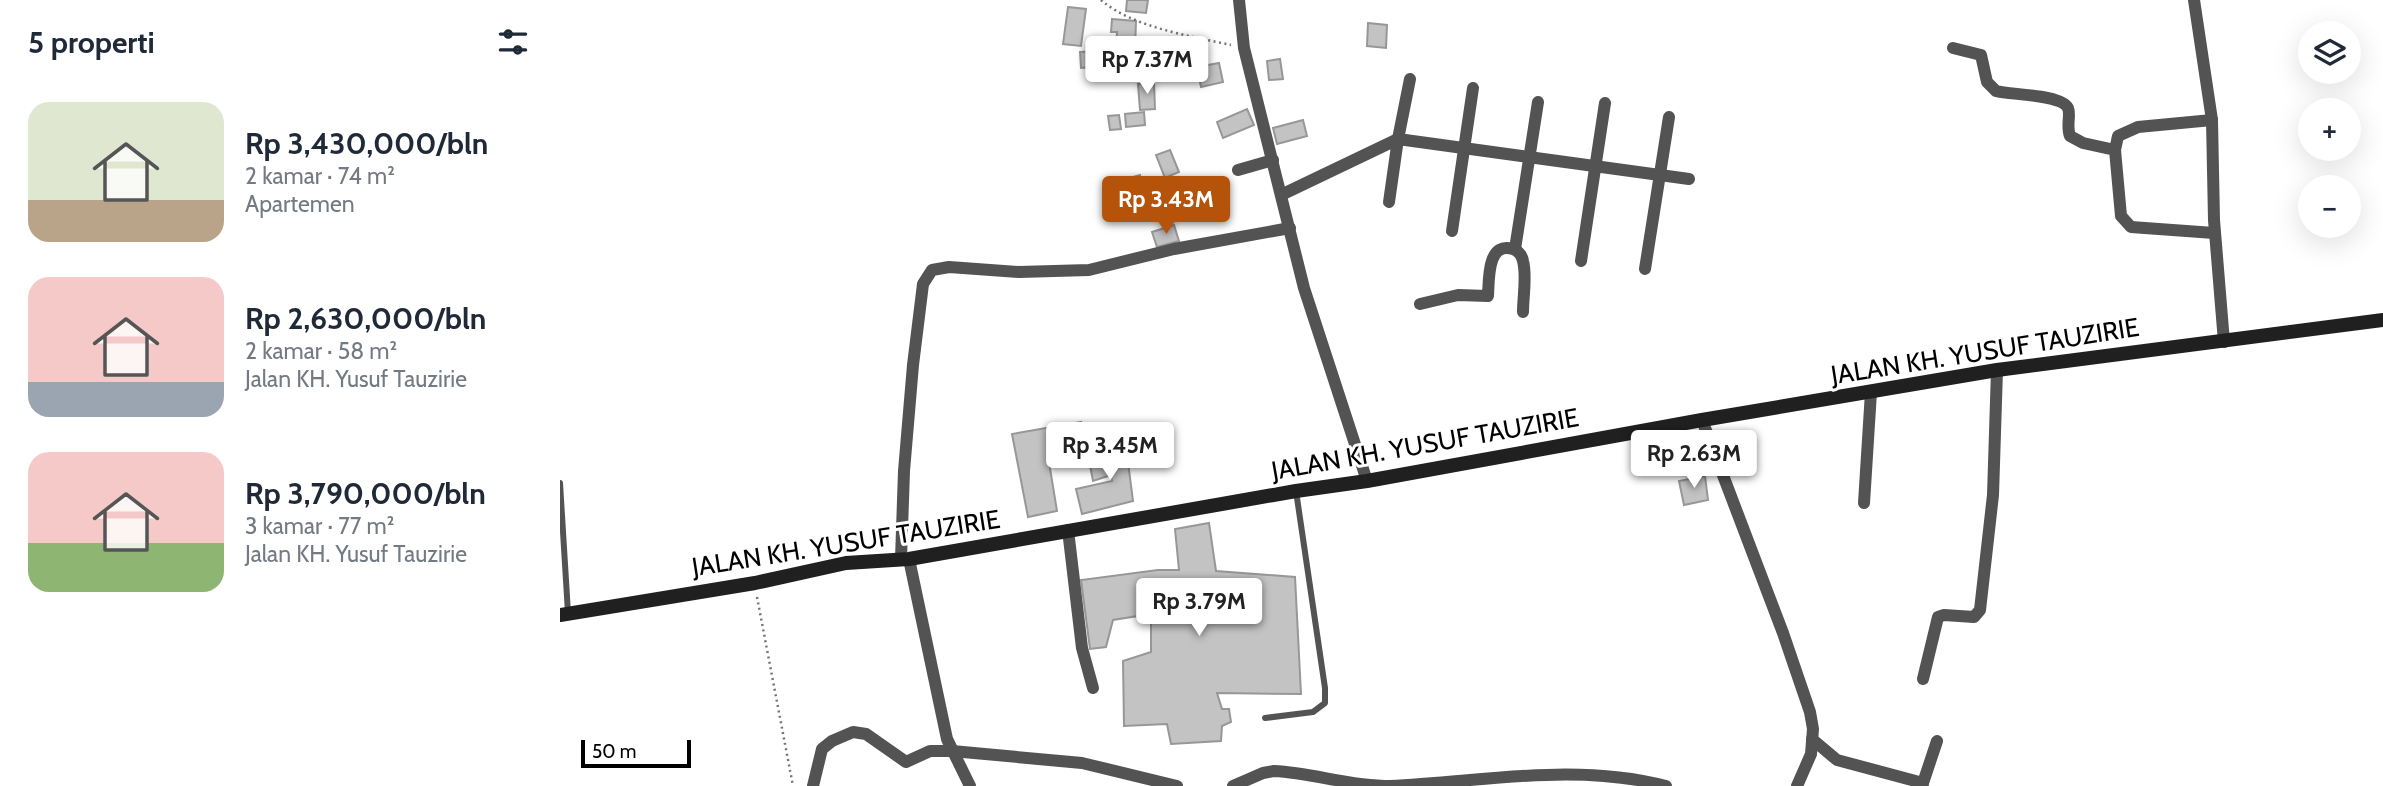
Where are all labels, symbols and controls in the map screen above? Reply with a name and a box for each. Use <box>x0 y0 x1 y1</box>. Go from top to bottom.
map controls <box>2298 21 2361 238</box>
button: layers <box>2298 21 2361 84</box>
icon: filters <box>494 23 532 61</box>
text: 5 properti <box>28 24 155 61</box>
pin: Rp 7.37M <box>1075 36 1219 96</box>
text: Rp 7.37M <box>1101 45 1193 73</box>
button: + <box>2298 98 2361 161</box>
text: Rp 3,430,000/bln <box>245 125 488 162</box>
icon: home <box>84 130 168 214</box>
text: 2 kamar · 74 m² <box>245 162 395 190</box>
button: − <box>2298 175 2361 238</box>
pin: Rp 3.43M <box>1094 176 1238 236</box>
text: Rp 3.43M <box>1118 185 1214 213</box>
text: Apartemen <box>245 190 355 218</box>
text: Rp 2,630,000/bln <box>245 300 486 337</box>
icon: home <box>84 305 168 389</box>
street label: JALAN KH. YUSUF TAUZIRIE <box>1828 311 2141 391</box>
text: 2 kamar · 58 m² <box>245 337 397 365</box>
text: Jalan KH. Yusuf Tauzirie <box>245 365 467 393</box>
street label: JALAN KH. YUSUF TAUZIRIE <box>1268 401 1581 487</box>
pin: Rp 3.45M <box>1038 422 1182 482</box>
pin: Rp 2.63M <box>1622 430 1766 490</box>
text: Rp 3.45M <box>1062 431 1158 459</box>
text: Rp 2.63M <box>1647 439 1741 467</box>
text: Rp 3,790,000/bln <box>245 475 486 512</box>
icon: home <box>84 480 168 564</box>
street label: JALAN KH. YUSUF TAUZIRIE <box>689 503 1002 583</box>
text: 3 kamar · 77 m² <box>245 512 394 540</box>
text: Jalan KH. Yusuf Tauzirie <box>245 540 467 568</box>
pin: Rp 3.79M <box>1127 578 1271 638</box>
text: Rp 3.79M <box>1152 587 1246 615</box>
scale bar <box>581 737 691 769</box>
text: 50 m <box>592 740 636 763</box>

